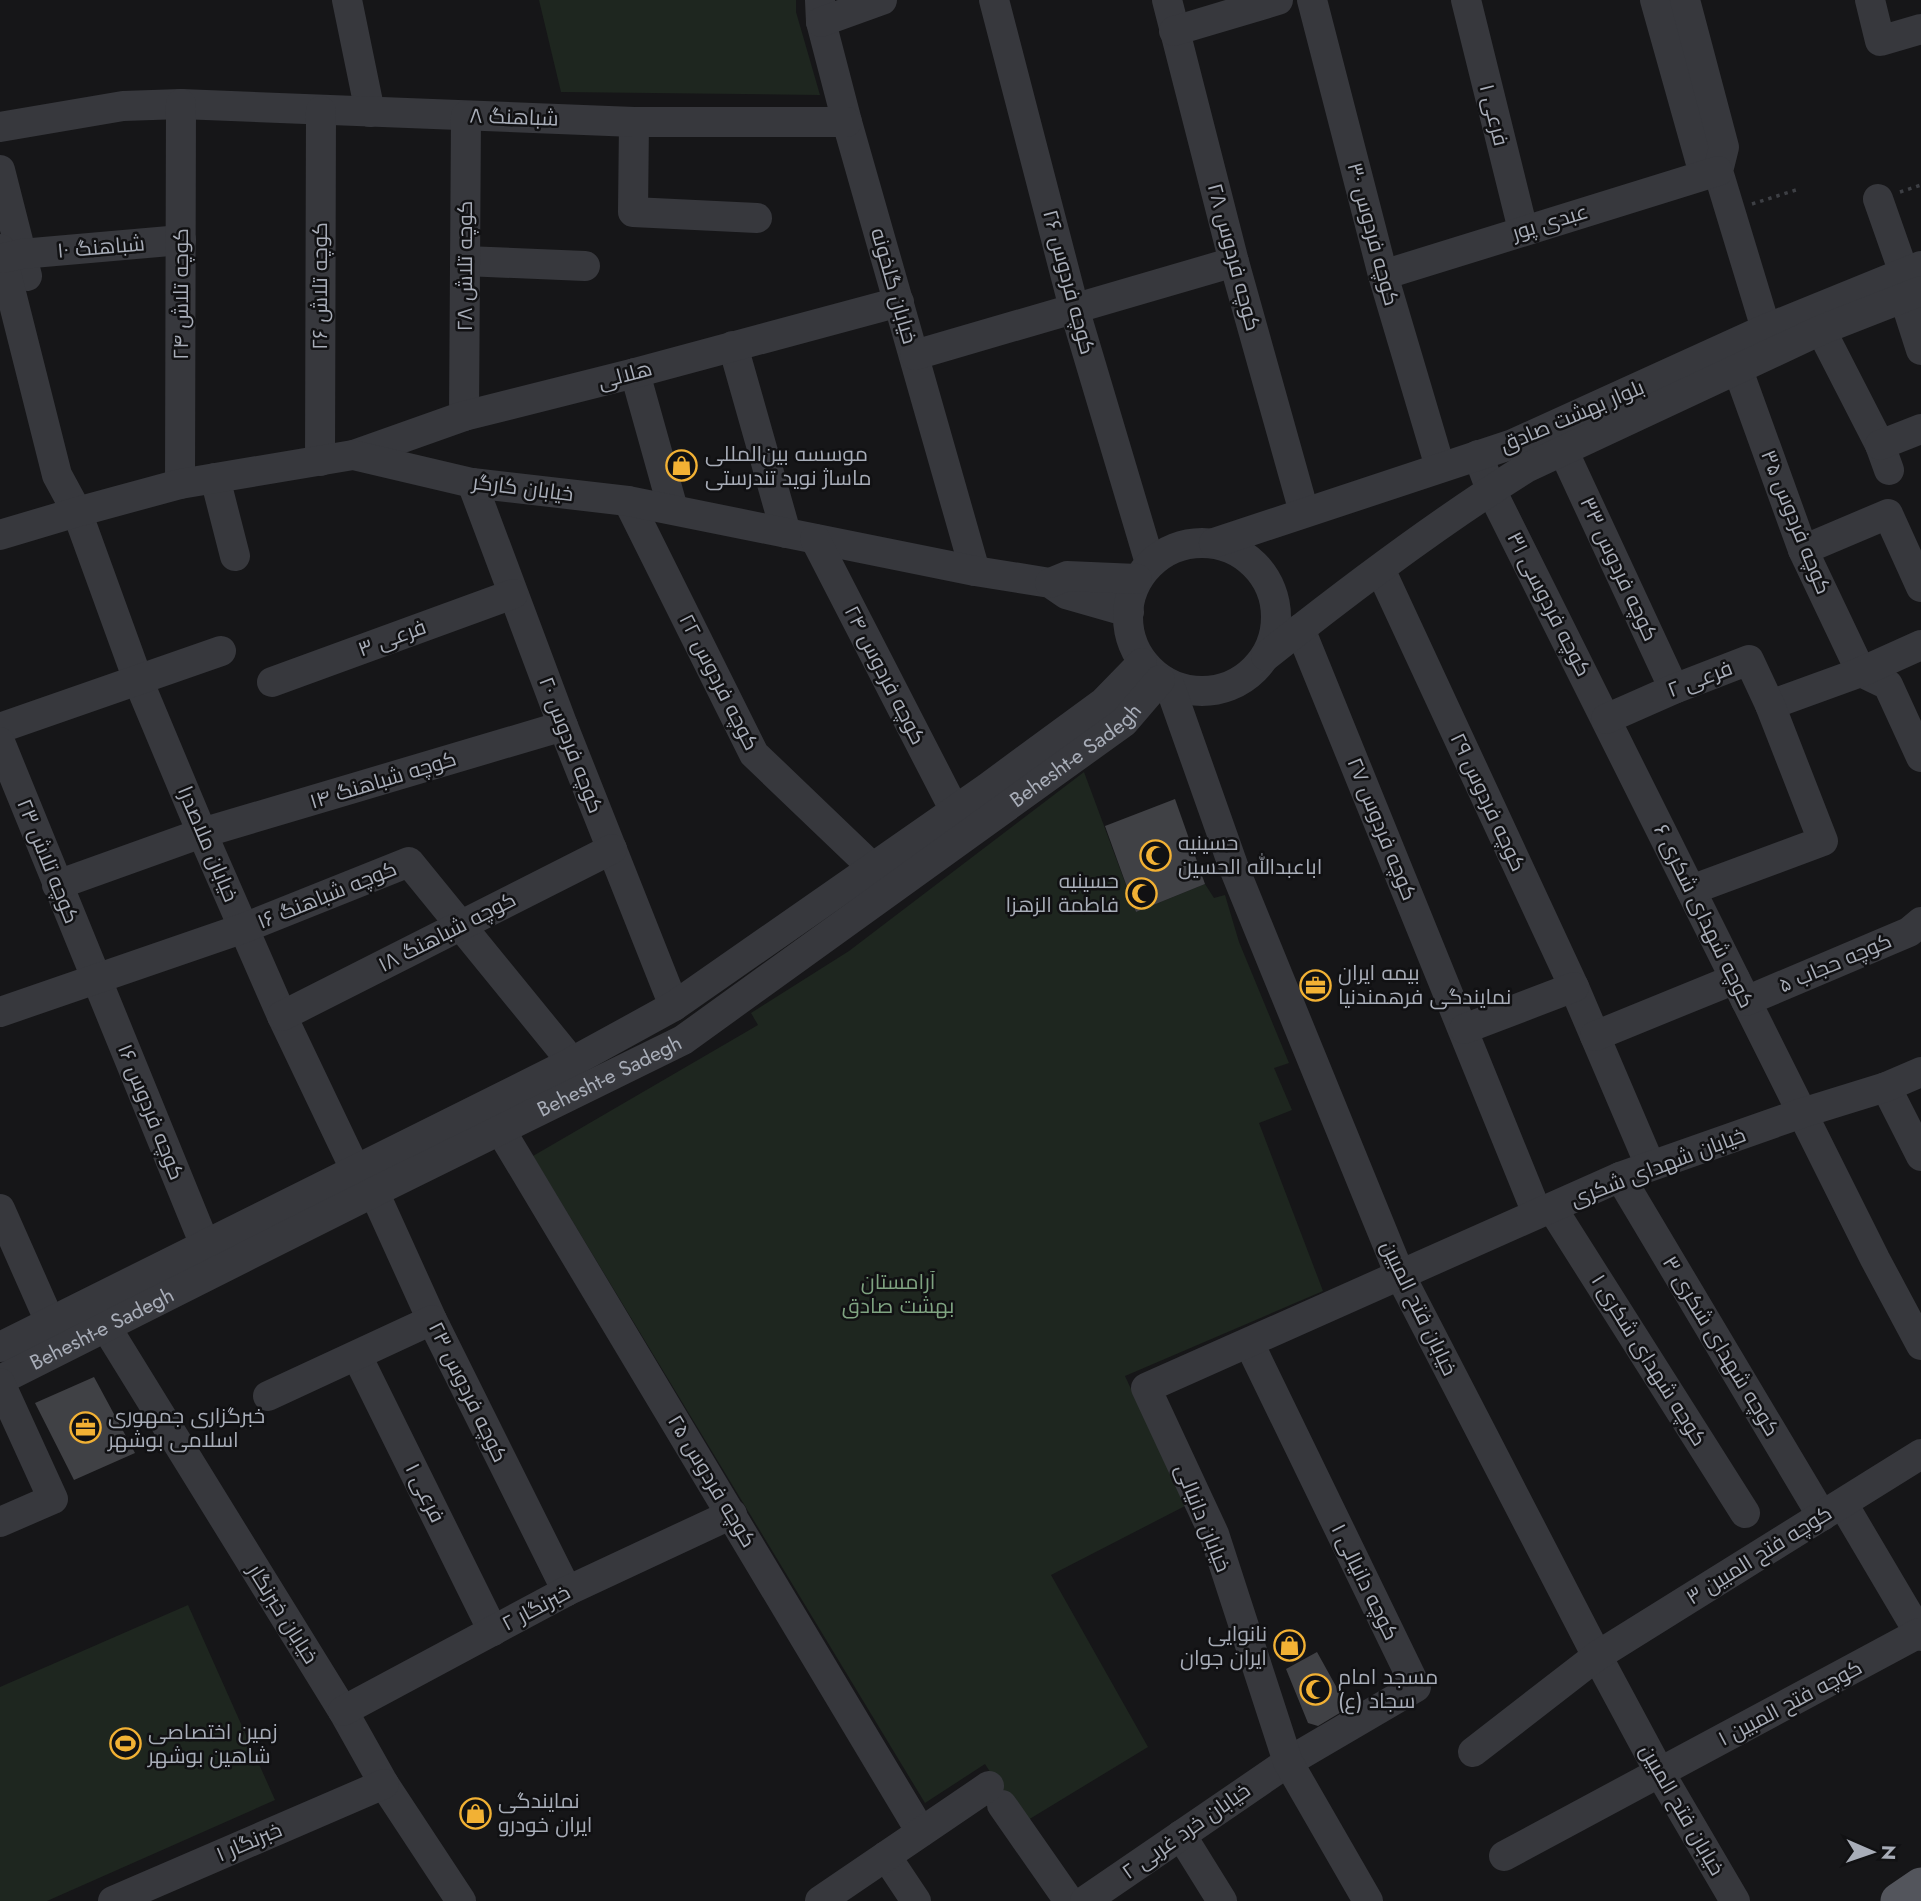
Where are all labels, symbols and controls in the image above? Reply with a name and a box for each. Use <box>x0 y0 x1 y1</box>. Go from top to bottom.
street label: فرعی ۱ <box>1472 81 1516 149</box>
street label: شباهنگ ۸ <box>469 100 559 134</box>
street label: کوچه فردوس ۳۰ <box>1339 159 1407 309</box>
street label: کوچه فردوس ۲۸ <box>1200 180 1268 334</box>
street label: عبدی پور <box>1507 196 1592 248</box>
street label: کوچه تلاش ۲۸ <box>450 201 480 331</box>
street label: کوچه فردوس ۲۶ <box>1035 206 1103 358</box>
street label: کوچه تلاش ۲۶ <box>305 222 335 350</box>
street label: خیابان گلخونه <box>863 225 925 347</box>
street label: شباهنگ ۱۰ <box>56 228 146 266</box>
street label: کوچه تلاش ۲۴ <box>166 228 196 360</box>
street label: هلالی <box>594 353 656 397</box>
street label: بلوار بهشت صادق <box>1495 372 1649 460</box>
place label: موسسه بین‌المللی ماساژ نوید تندرستی <box>705 439 872 493</box>
street label: کوچه فردوس ۳۵ <box>1753 445 1839 599</box>
shop icon: موسسه بین‌المللی ماساژ نوید تندرستی <box>665 449 699 483</box>
street label: خیابان کارگر <box>470 467 575 509</box>
street label: کوچه فردوس ۳۳ <box>1572 492 1666 646</box>
street label: کوچه فردوسی ۳۱ <box>1500 526 1598 682</box>
street label: کوچه فردوس ۲۴ <box>837 600 933 750</box>
street label: کوچه فردوس ۲۲ <box>672 608 766 756</box>
street label: فرعی ۳ <box>354 612 430 664</box>
street label: فرعی ۲ <box>1663 653 1737 705</box>
street label: کوچه فردوس ۲۰ <box>531 672 611 818</box>
street label: Behesht-e Sadegh <box>1004 697 1149 815</box>
street label: کوچه فردوس ۲۹ <box>1443 728 1533 876</box>
street label: کوچه شباهنگ ۱۴ <box>306 743 460 817</box>
street label: کوچه فردوس ۲۷ <box>1340 753 1424 905</box>
street label: خیابان ملاصدرا <box>170 781 246 907</box>
street label: کوچه تلاش ۲۳ <box>9 794 87 928</box>
street label: کوچه شهدای شکری ۶ <box>1646 819 1762 1013</box>
place label: حسینیه اباعبدالله الحسین <box>1178 828 1322 882</box>
mosque icon: حسینیه اباعبدالله الحسین <box>1138 838 1172 872</box>
street label: کوچه شباهنگ ۱۶ <box>253 853 401 937</box>
place label: حسینیه فاطمة الزهزا <box>1005 866 1119 920</box>
mosque icon: حسینیه فاطمة الزهزا <box>1125 876 1159 910</box>
street label: کوچه شباهنگ ۱۸ <box>373 884 521 980</box>
street label: کوچه حجاب ۵ <box>1774 926 1896 1000</box>
place label: بیمه ایران نمایندگی فرهمندنیا <box>1338 958 1511 1012</box>
office icon: بیمه ایران نمایندگی فرهمندنیا <box>1298 968 1332 1002</box>
street label: Behesht-e Sadegh <box>532 1028 687 1124</box>
street label: کوچه فردوس ۱۶ <box>110 1040 192 1184</box>
street label: خیابان شهدای شکری <box>1566 1120 1750 1214</box>
street label: خیابان فتح المبین <box>1373 1235 1465 1381</box>
street label: کوچه شهدای شکری ۳ <box>1655 1250 1787 1442</box>
park label: آرامستان بهشت صادق <box>842 1267 954 1321</box>
street label: کوچه شهدای شکری ۱ <box>1584 1268 1714 1452</box>
street label: Behesht-e Sadegh <box>25 1280 179 1378</box>
street label: کوچه فردوس ۲۳ <box>421 1317 515 1467</box>
place label: خبرگزاری جمهوری اسلامی بوشهر <box>107 1401 265 1455</box>
street label: کوچه فردوس ۲۵ <box>660 1409 764 1553</box>
office icon: خبرگزاری جمهوری اسلامی بوشهر <box>68 1411 102 1445</box>
street label: فرعی ۱ <box>398 1458 452 1528</box>
street label: خیابان دانیالی <box>1168 1459 1238 1577</box>
street label: کوچه فتح المبین ۳ <box>1680 1498 1838 1612</box>
street label: کوچه دانیالی ۱ <box>1324 1519 1406 1645</box>
street label: خیابان خبرنگار <box>240 1558 326 1670</box>
street label: خبرنگار ۲ <box>496 1577 576 1639</box>
place label: نانوایی ایران جوان <box>1180 1619 1267 1673</box>
shop icon: نانوایی ایران جوان <box>1273 1629 1307 1663</box>
street label: کوچه فتح المبین ۱ <box>1713 1652 1867 1754</box>
place label: مسجد امام سجاد (ع) <box>1338 1662 1438 1716</box>
mosque icon: مسجد امام سجاد (ع) <box>1298 1672 1332 1706</box>
place label: زمین اختصاصی شاهین بوشهر <box>147 1717 278 1771</box>
sports icon: زمین اختصاصی شاهین بوشهر <box>108 1727 142 1761</box>
street label: خیابان فتح المبین <box>1632 1739 1732 1881</box>
street label: خیابان خرد غربی ۲ <box>1116 1775 1256 1887</box>
place label: نمایندگی ایران خودرو <box>498 1786 592 1840</box>
shop icon: نمایندگی ایران خودرو <box>458 1796 492 1830</box>
street label: خبرنگار ۱ <box>211 1815 287 1869</box>
north arrow <box>1837 1817 1907 1887</box>
text: N <box>1875 1845 1902 1861</box>

